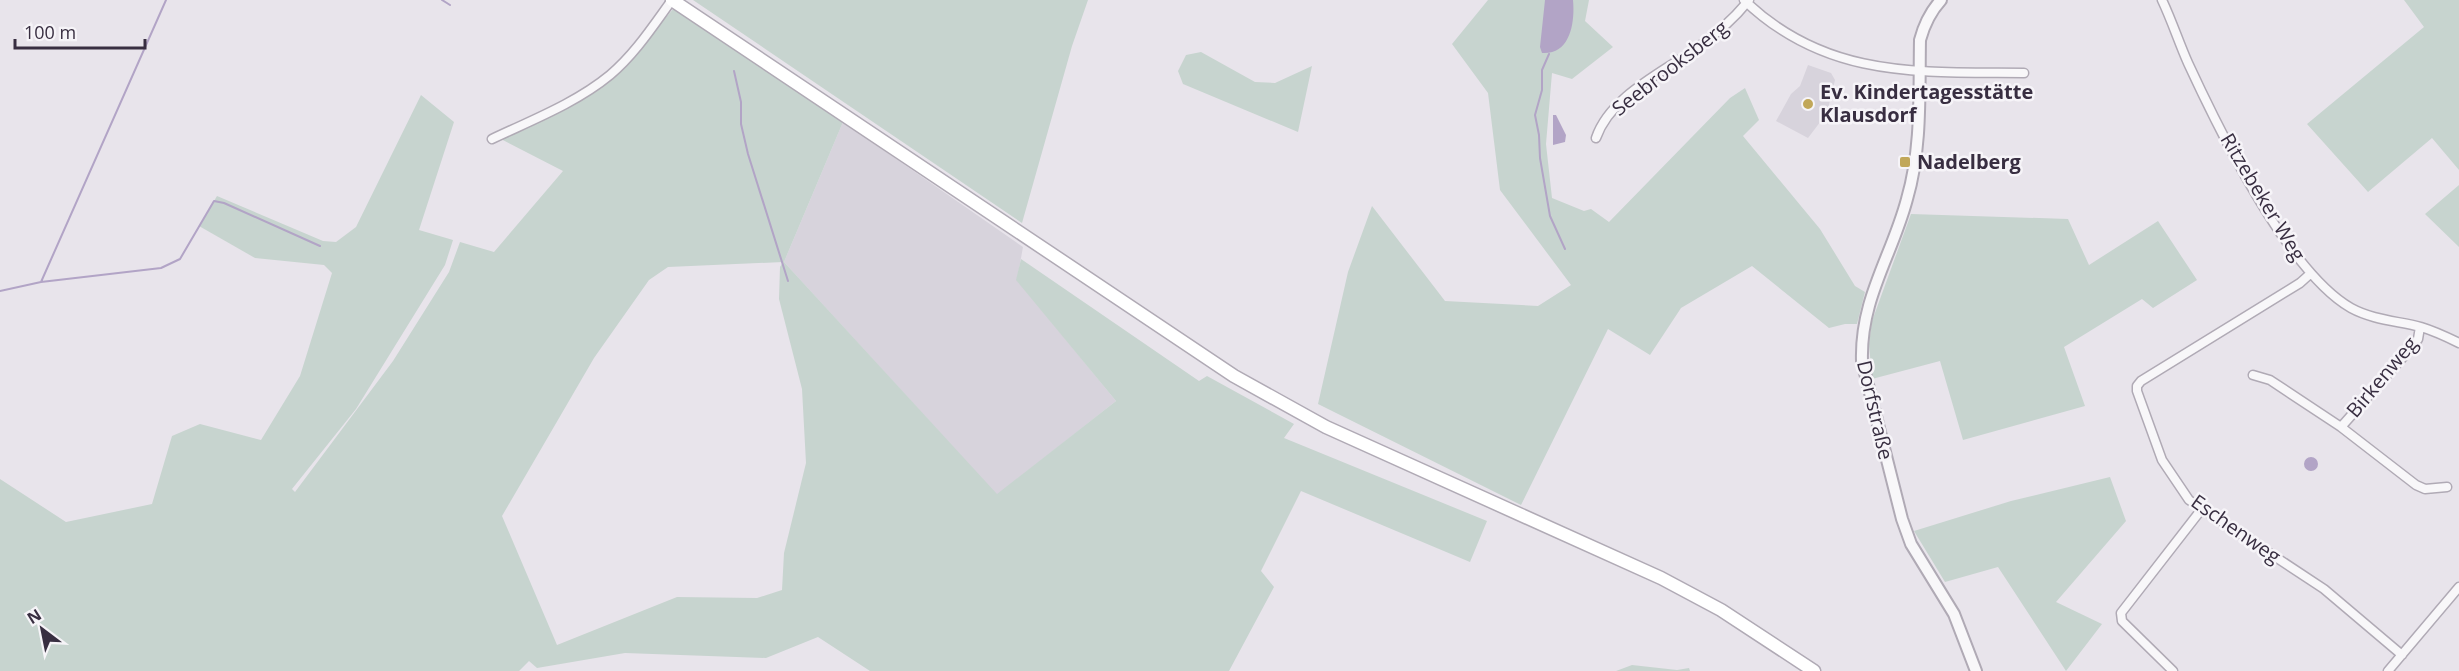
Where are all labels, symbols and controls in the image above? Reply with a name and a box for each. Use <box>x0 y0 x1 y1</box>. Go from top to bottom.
scale bar <box>15 12 146 50</box>
street label: Seebrooksberg <box>1606 14 1733 121</box>
text: 100 m <box>24 20 76 44</box>
place label: Ev. Kindertagesstätte Klausdorf <box>1820 78 2033 128</box>
marker: Ev. Kindertagesstätte Klausdorf <box>1801 97 1815 111</box>
street label: Ritzebeker Weg <box>2215 128 2312 266</box>
place label: Nadelberg <box>1917 148 2021 175</box>
marker: Nadelberg <box>1898 155 1912 169</box>
street label: Birkenweg <box>2340 330 2423 423</box>
street label: Dorfstraße <box>1851 358 1900 462</box>
street label: Eschenweg <box>2186 488 2287 569</box>
north arrow <box>12 599 72 659</box>
text: N <box>23 604 45 629</box>

